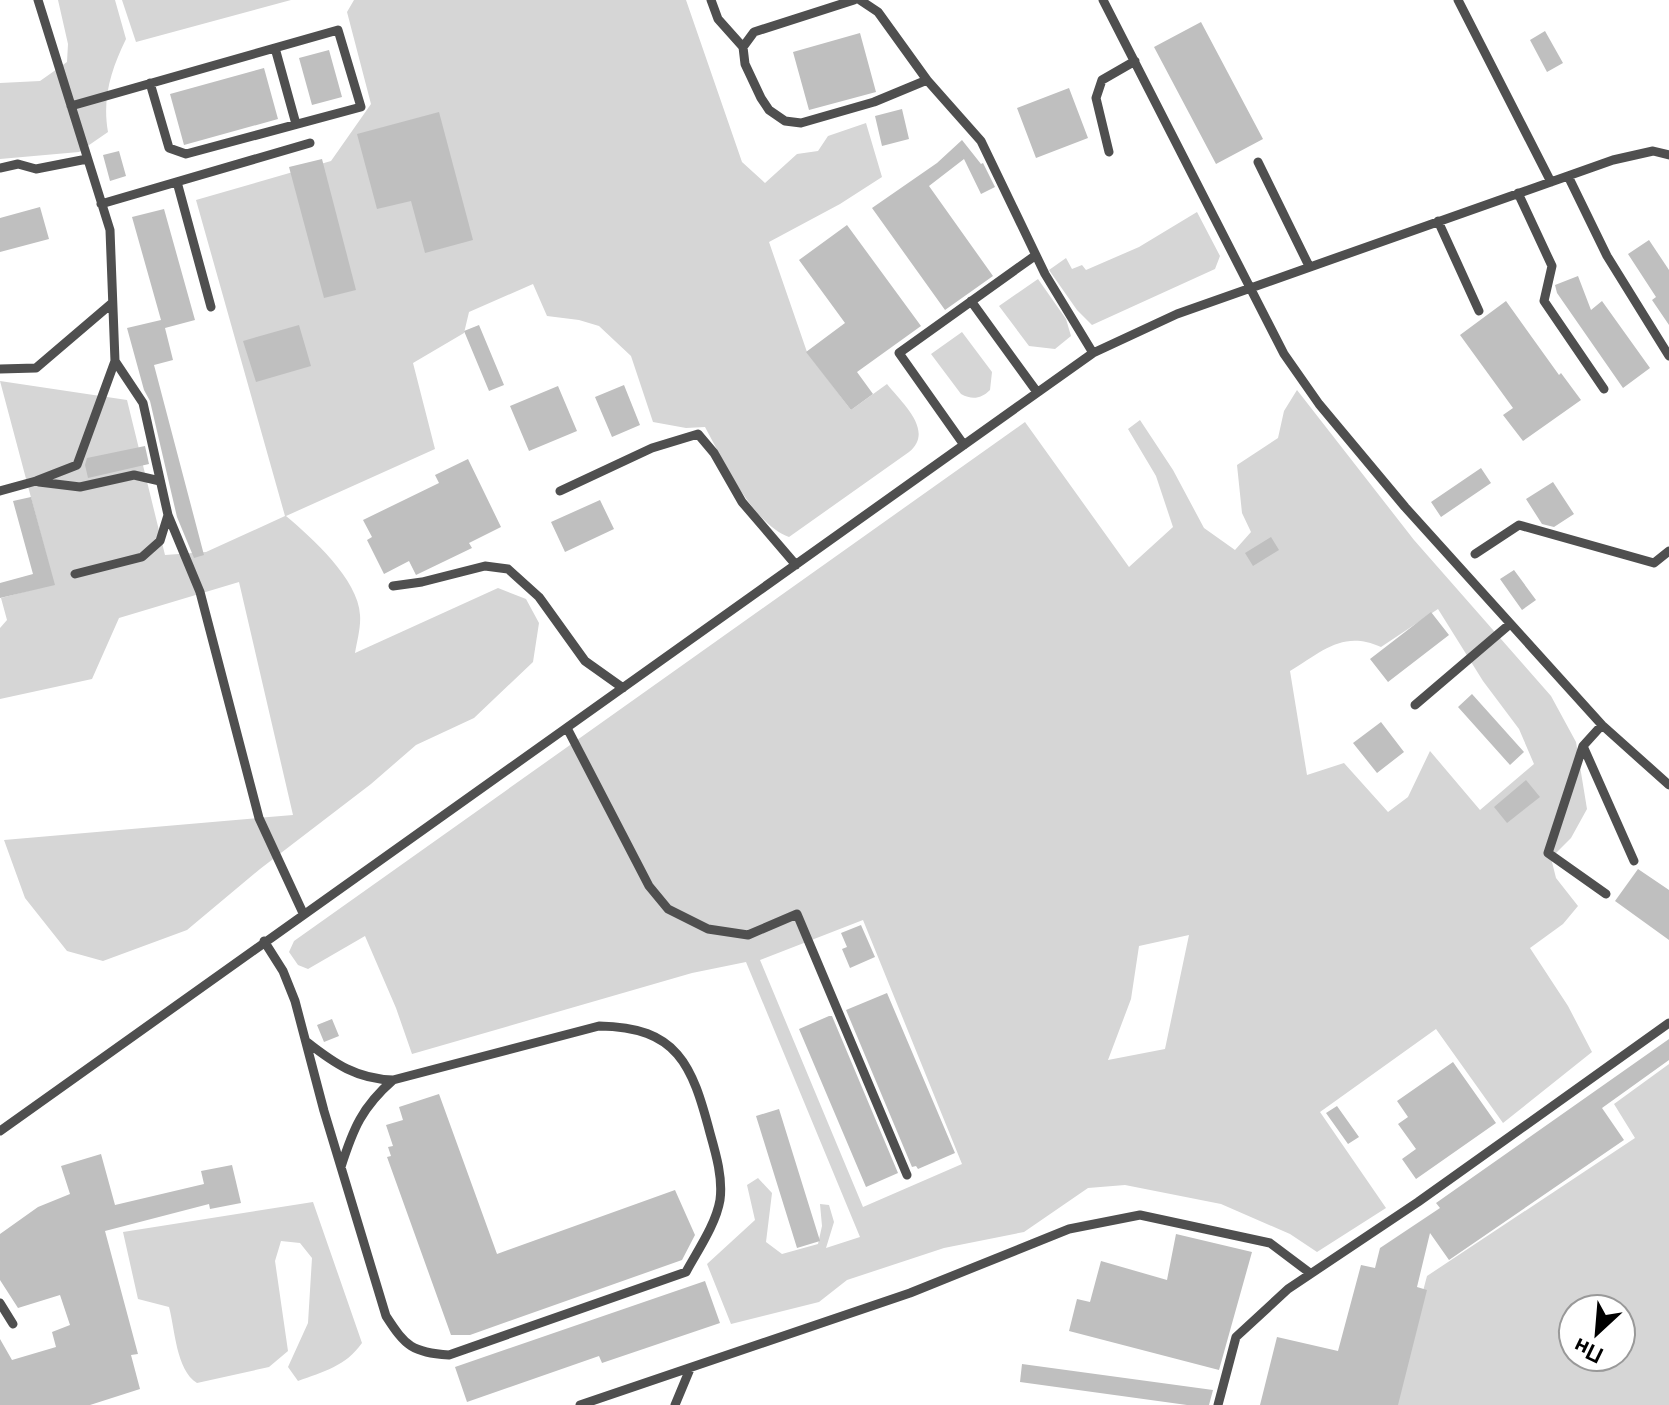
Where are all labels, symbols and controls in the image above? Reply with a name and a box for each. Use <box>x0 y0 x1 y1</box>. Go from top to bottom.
north arrow <box>1557 1293 1637 1373</box>
text: Пн <box>1569 1333 1607 1369</box>

